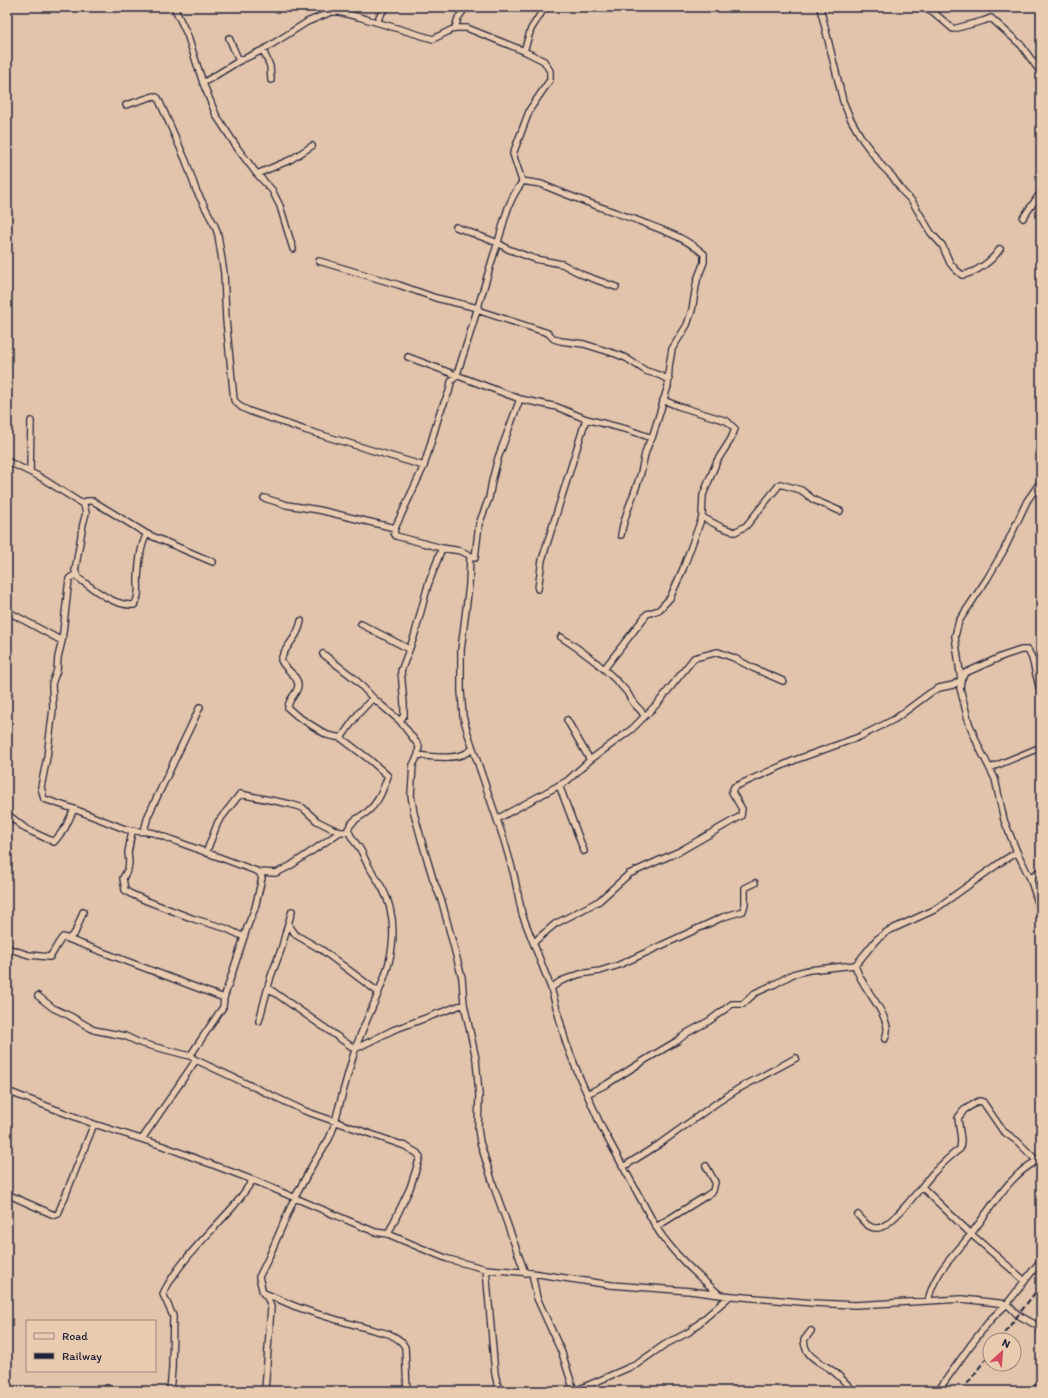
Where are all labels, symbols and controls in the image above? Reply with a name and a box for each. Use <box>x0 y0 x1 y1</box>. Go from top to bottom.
legend <box>26 1320 156 1372</box>
text: Road <box>62 1329 88 1343</box>
north arrow <box>982 1332 1022 1372</box>
text: N <box>1000 1336 1012 1351</box>
text: Railway <box>62 1349 102 1363</box>

